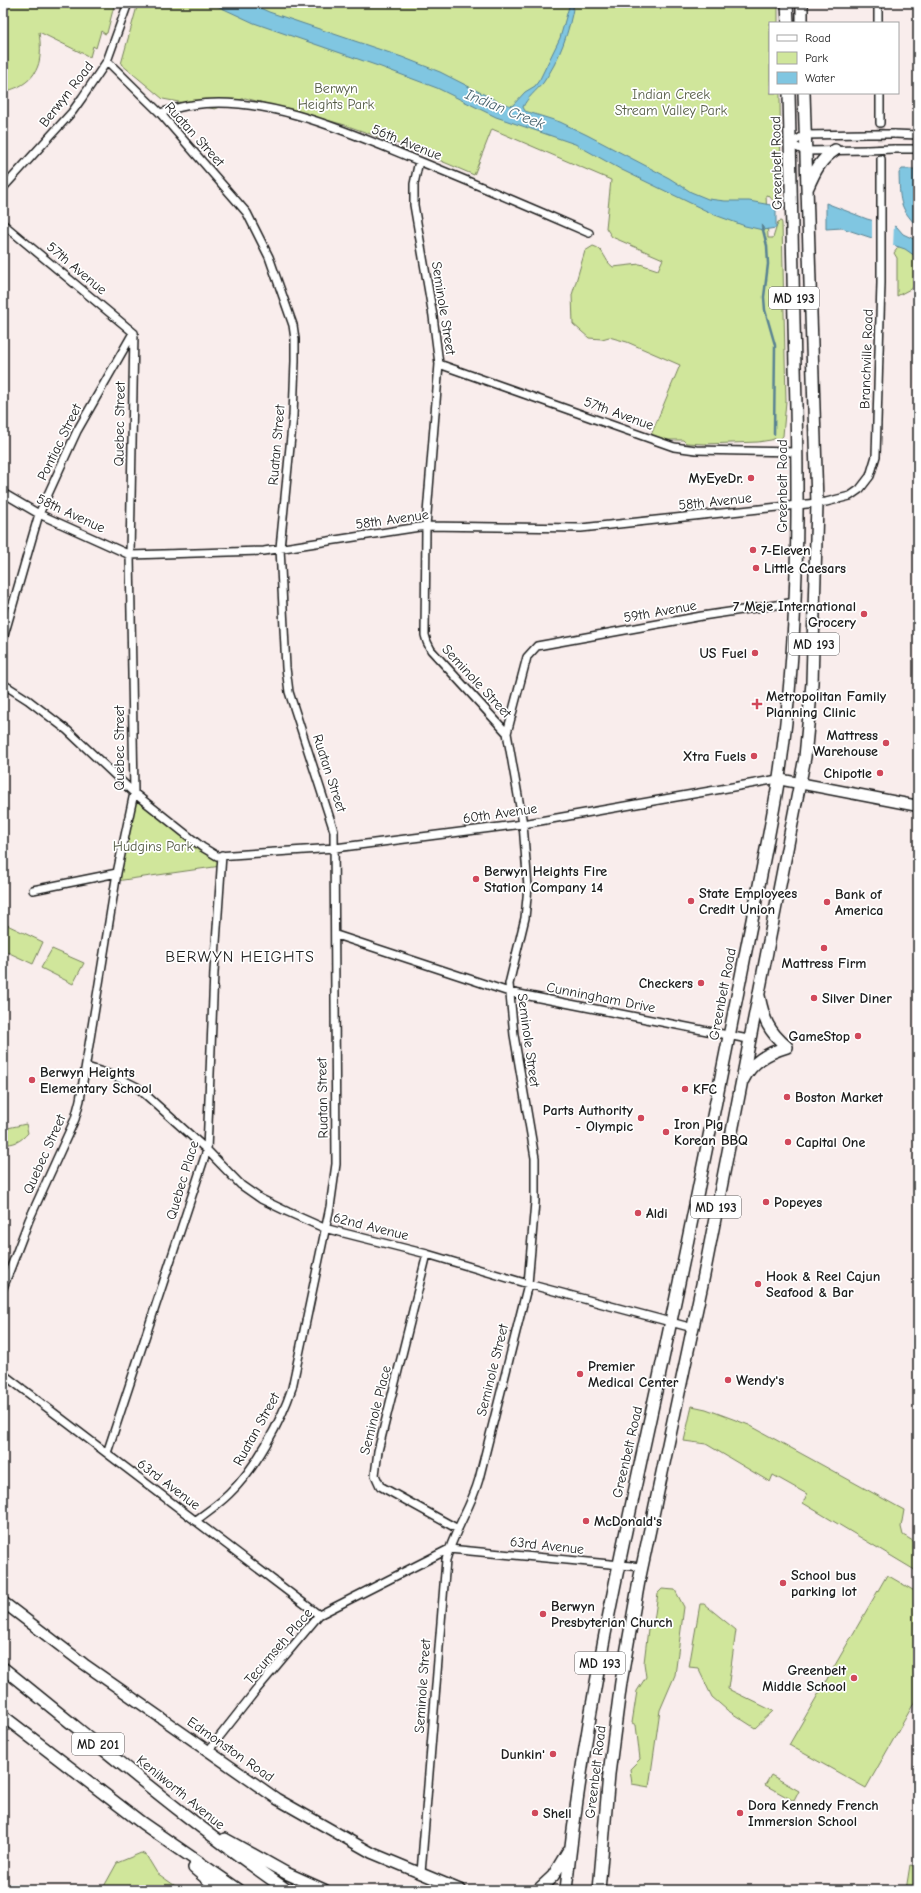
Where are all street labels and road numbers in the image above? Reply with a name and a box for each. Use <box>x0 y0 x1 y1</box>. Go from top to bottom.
street label: Berwyn Road <box>36 58 97 130</box>
street label: Ruatan Street <box>161 99 229 171</box>
street label: Greenbelt Road <box>767 116 786 210</box>
street label: 56th Avenue <box>369 121 444 164</box>
street label: 57th Avenue <box>43 238 110 298</box>
street label: Seminole Street <box>428 260 459 357</box>
road number: MD 193 <box>769 287 819 309</box>
street label: Branchville Road <box>856 309 877 409</box>
street label: Quebec Street <box>110 380 129 467</box>
street label: 57th Avenue <box>582 393 656 434</box>
street label: Pontiac Street <box>34 400 86 483</box>
street label: Ruatan Street <box>264 403 289 486</box>
street label: Greenbelt Road <box>774 439 791 533</box>
street label: 58th Avenue <box>678 489 753 514</box>
street label: 58th Avenue <box>34 490 108 537</box>
street label: 58th Avenue <box>354 506 430 533</box>
street label: 59th Avenue <box>622 597 698 626</box>
road number: MD 193 <box>789 633 839 655</box>
street label: Seminole Street <box>438 641 516 722</box>
street label: Quebec Street <box>111 704 128 791</box>
street label: Ruatan Street <box>309 732 350 815</box>
street label: 60th Avenue <box>462 800 538 827</box>
street label: Greenbelt Road <box>705 947 740 1042</box>
street label: Cunningham Drive <box>545 979 657 1016</box>
street label: Seminole Street <box>514 992 544 1089</box>
street label: Ruatan Street <box>313 1056 332 1139</box>
street label: Quebec Street <box>19 1111 70 1197</box>
street label: Quebec Place <box>162 1138 203 1222</box>
road number: MD 193 <box>691 1196 741 1218</box>
street label: 62nd Avenue <box>331 1209 410 1244</box>
street label: Seminole Street <box>473 1321 512 1418</box>
street label: Seminole Place <box>356 1364 395 1456</box>
street label: Ruatan Street <box>229 1389 284 1469</box>
street label: Greenbelt Road <box>609 1405 646 1500</box>
street label: 63rd Avenue <box>134 1455 204 1514</box>
street label: 63rd Avenue <box>509 1533 585 1558</box>
street label: Tecumseh Place <box>241 1605 316 1688</box>
street label: Seminole Street <box>411 1637 434 1734</box>
road number: MD 193 <box>575 1652 625 1674</box>
street label: Edmonston Road <box>184 1713 277 1786</box>
street label: Greenbelt Road <box>581 1725 610 1820</box>
road number: MD 201 <box>72 1733 124 1755</box>
street label: Kenilworth Avenue <box>133 1752 228 1833</box>

